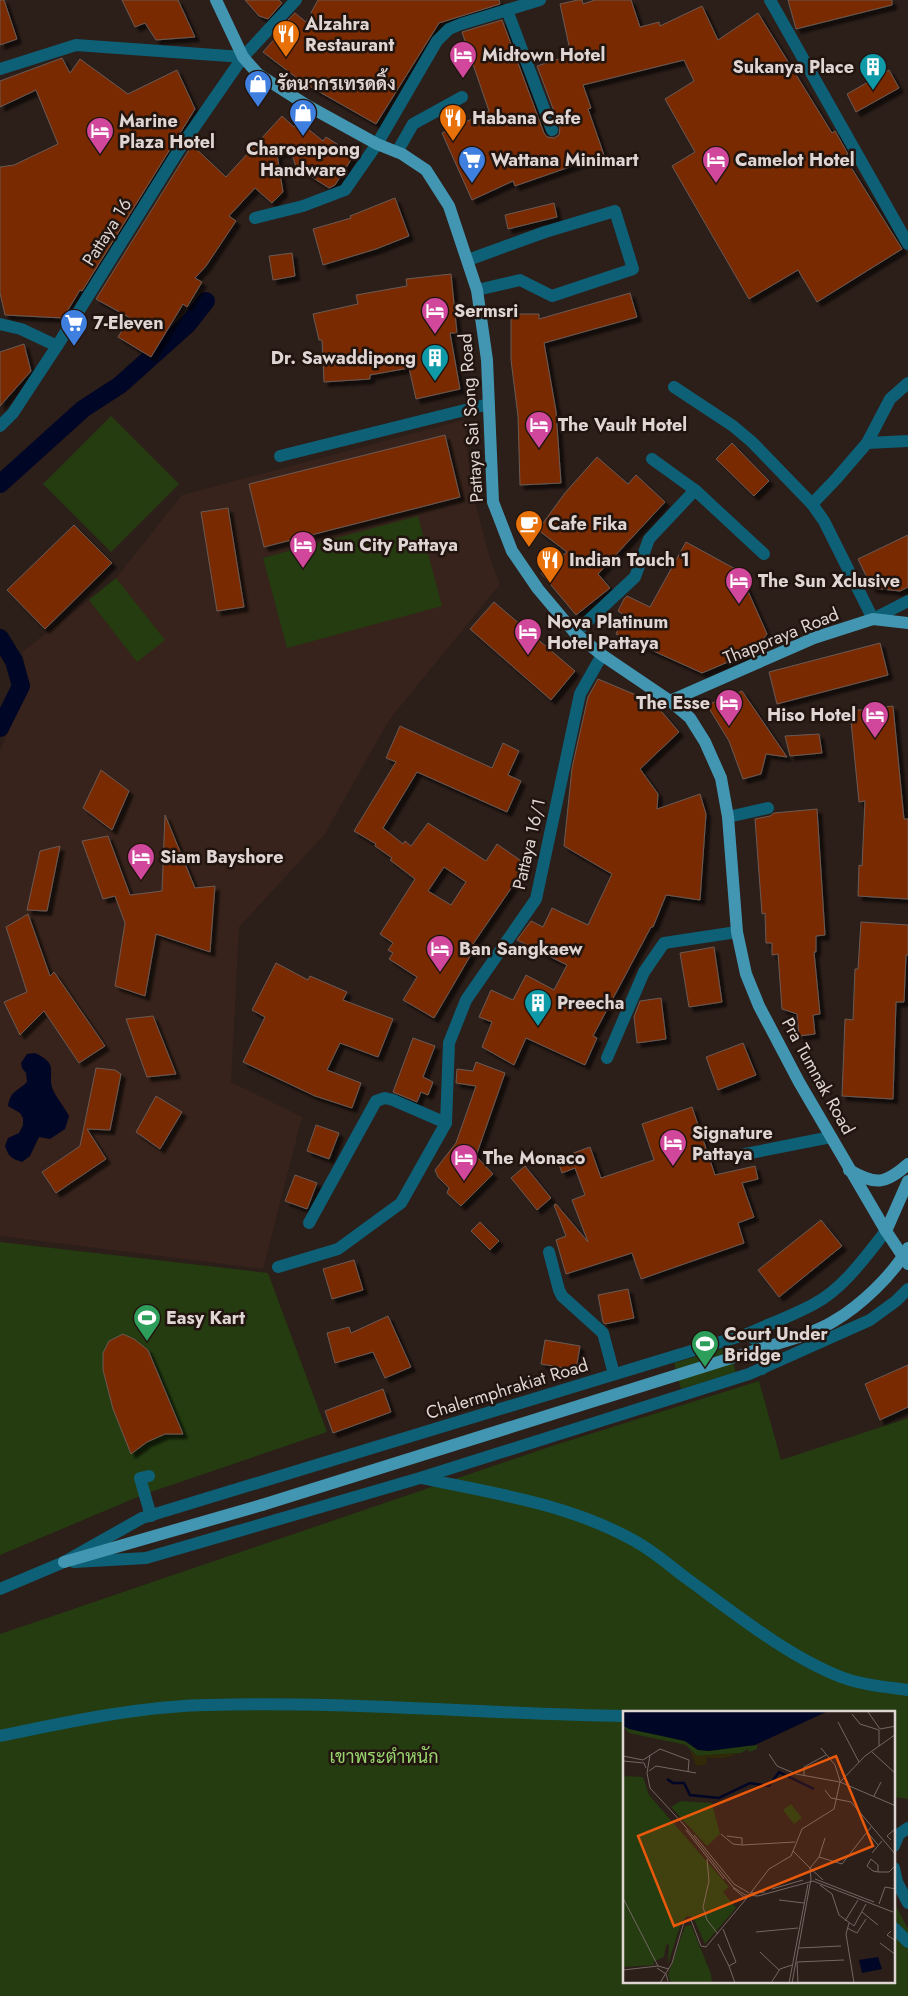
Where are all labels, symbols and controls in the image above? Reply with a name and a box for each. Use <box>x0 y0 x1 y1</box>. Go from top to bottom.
place label: Alzahra Restaurant <box>304 11 394 58</box>
restaurant icon: Alzahra Restaurant <box>271 19 301 58</box>
hotel icon: Midtown Hotel <box>448 40 478 79</box>
place label: Midtown Hotel <box>482 42 605 68</box>
building icon: Sukanya Place <box>858 52 888 91</box>
place label: Sukanya Place <box>733 54 854 80</box>
place label: รัตนากรเทรดดิ้ง <box>277 68 396 97</box>
shop icon: รัตนากรเทรดดิ้ง <box>243 69 273 108</box>
shop icon: Charoenpong Handware <box>288 98 318 137</box>
restaurant icon: Habana Cafe <box>438 103 468 142</box>
place label: Habana Cafe <box>472 105 581 131</box>
place label: Marine Plaza Hotel <box>119 108 215 155</box>
hotel icon: Marine Plaza Hotel <box>85 116 115 155</box>
place label: Charoenpong Handware <box>246 136 360 183</box>
supermarket icon: Wattana Minimart <box>457 145 487 184</box>
hotel icon: Camelot Hotel <box>701 145 731 184</box>
place label: Wattana Minimart <box>491 147 639 173</box>
place label: Camelot Hotel <box>735 147 855 173</box>
street label: Pattaya 16 <box>76 193 138 271</box>
hotel icon: Sermsri <box>420 296 450 335</box>
place label: Sermsri <box>454 298 518 324</box>
supermarket icon: 7-Eleven <box>59 308 89 347</box>
place label: 7-Eleven <box>93 310 164 336</box>
street label: Pattaya Sai Song Road <box>452 333 490 503</box>
building icon: Dr. Sawaddipong <box>420 343 450 382</box>
place label: Dr. Sawaddipong <box>271 345 416 371</box>
hotel icon: The Vault Hotel <box>524 410 554 449</box>
place label: The Vault Hotel <box>558 412 687 438</box>
cafe icon: Cafe Fika <box>514 509 544 548</box>
place label: Cafe Fika <box>548 511 627 537</box>
hotel icon: Sun City Pattaya <box>288 530 318 569</box>
place label: Sun City Pattaya <box>322 532 458 558</box>
restaurant icon: Indian Touch 1 <box>535 545 565 584</box>
place label: Indian Touch 1 <box>569 547 690 573</box>
hotel icon: The Sun Xclusive <box>724 566 754 605</box>
place label: The Sun Xclusive <box>758 568 900 594</box>
street label: Thappraya Road <box>719 601 843 671</box>
place label: Nova Platinum Hotel Pattaya <box>547 609 668 656</box>
hotel icon: Nova Platinum Hotel Pattaya <box>513 617 543 656</box>
hotel icon: The Esse <box>714 688 744 727</box>
place label: The Esse <box>636 690 710 716</box>
hotel icon: Hiso Hotel <box>860 700 890 739</box>
place label: Hiso Hotel <box>767 702 856 728</box>
street label: Pattaya 16/1 <box>506 796 552 892</box>
hotel icon: Siam Bayshore <box>126 842 156 881</box>
place label: Siam Bayshore <box>160 844 284 870</box>
hotel icon: Ban Sangkaew <box>425 934 455 973</box>
place label: Ban Sangkaew <box>459 936 583 962</box>
building icon: Preecha <box>523 988 553 1027</box>
place label: Preecha <box>557 990 624 1016</box>
street label: Pra Tumnak Road <box>775 1013 861 1139</box>
place label: Signature Pattaya <box>692 1120 773 1167</box>
hotel icon: Signature Pattaya <box>658 1128 688 1167</box>
hotel icon: The Monaco <box>449 1143 479 1182</box>
place label: The Monaco <box>483 1145 586 1171</box>
sports icon: Easy Kart <box>132 1303 162 1342</box>
place label: Easy Kart <box>166 1305 245 1331</box>
place label: Court Under Bridge <box>724 1321 828 1368</box>
sports icon: Court Under Bridge <box>690 1329 720 1368</box>
street label: Chalermphrakiat Road <box>423 1352 591 1426</box>
inset map <box>623 1711 896 1984</box>
park label: เขาพระตำหนัก <box>329 1744 439 1770</box>

